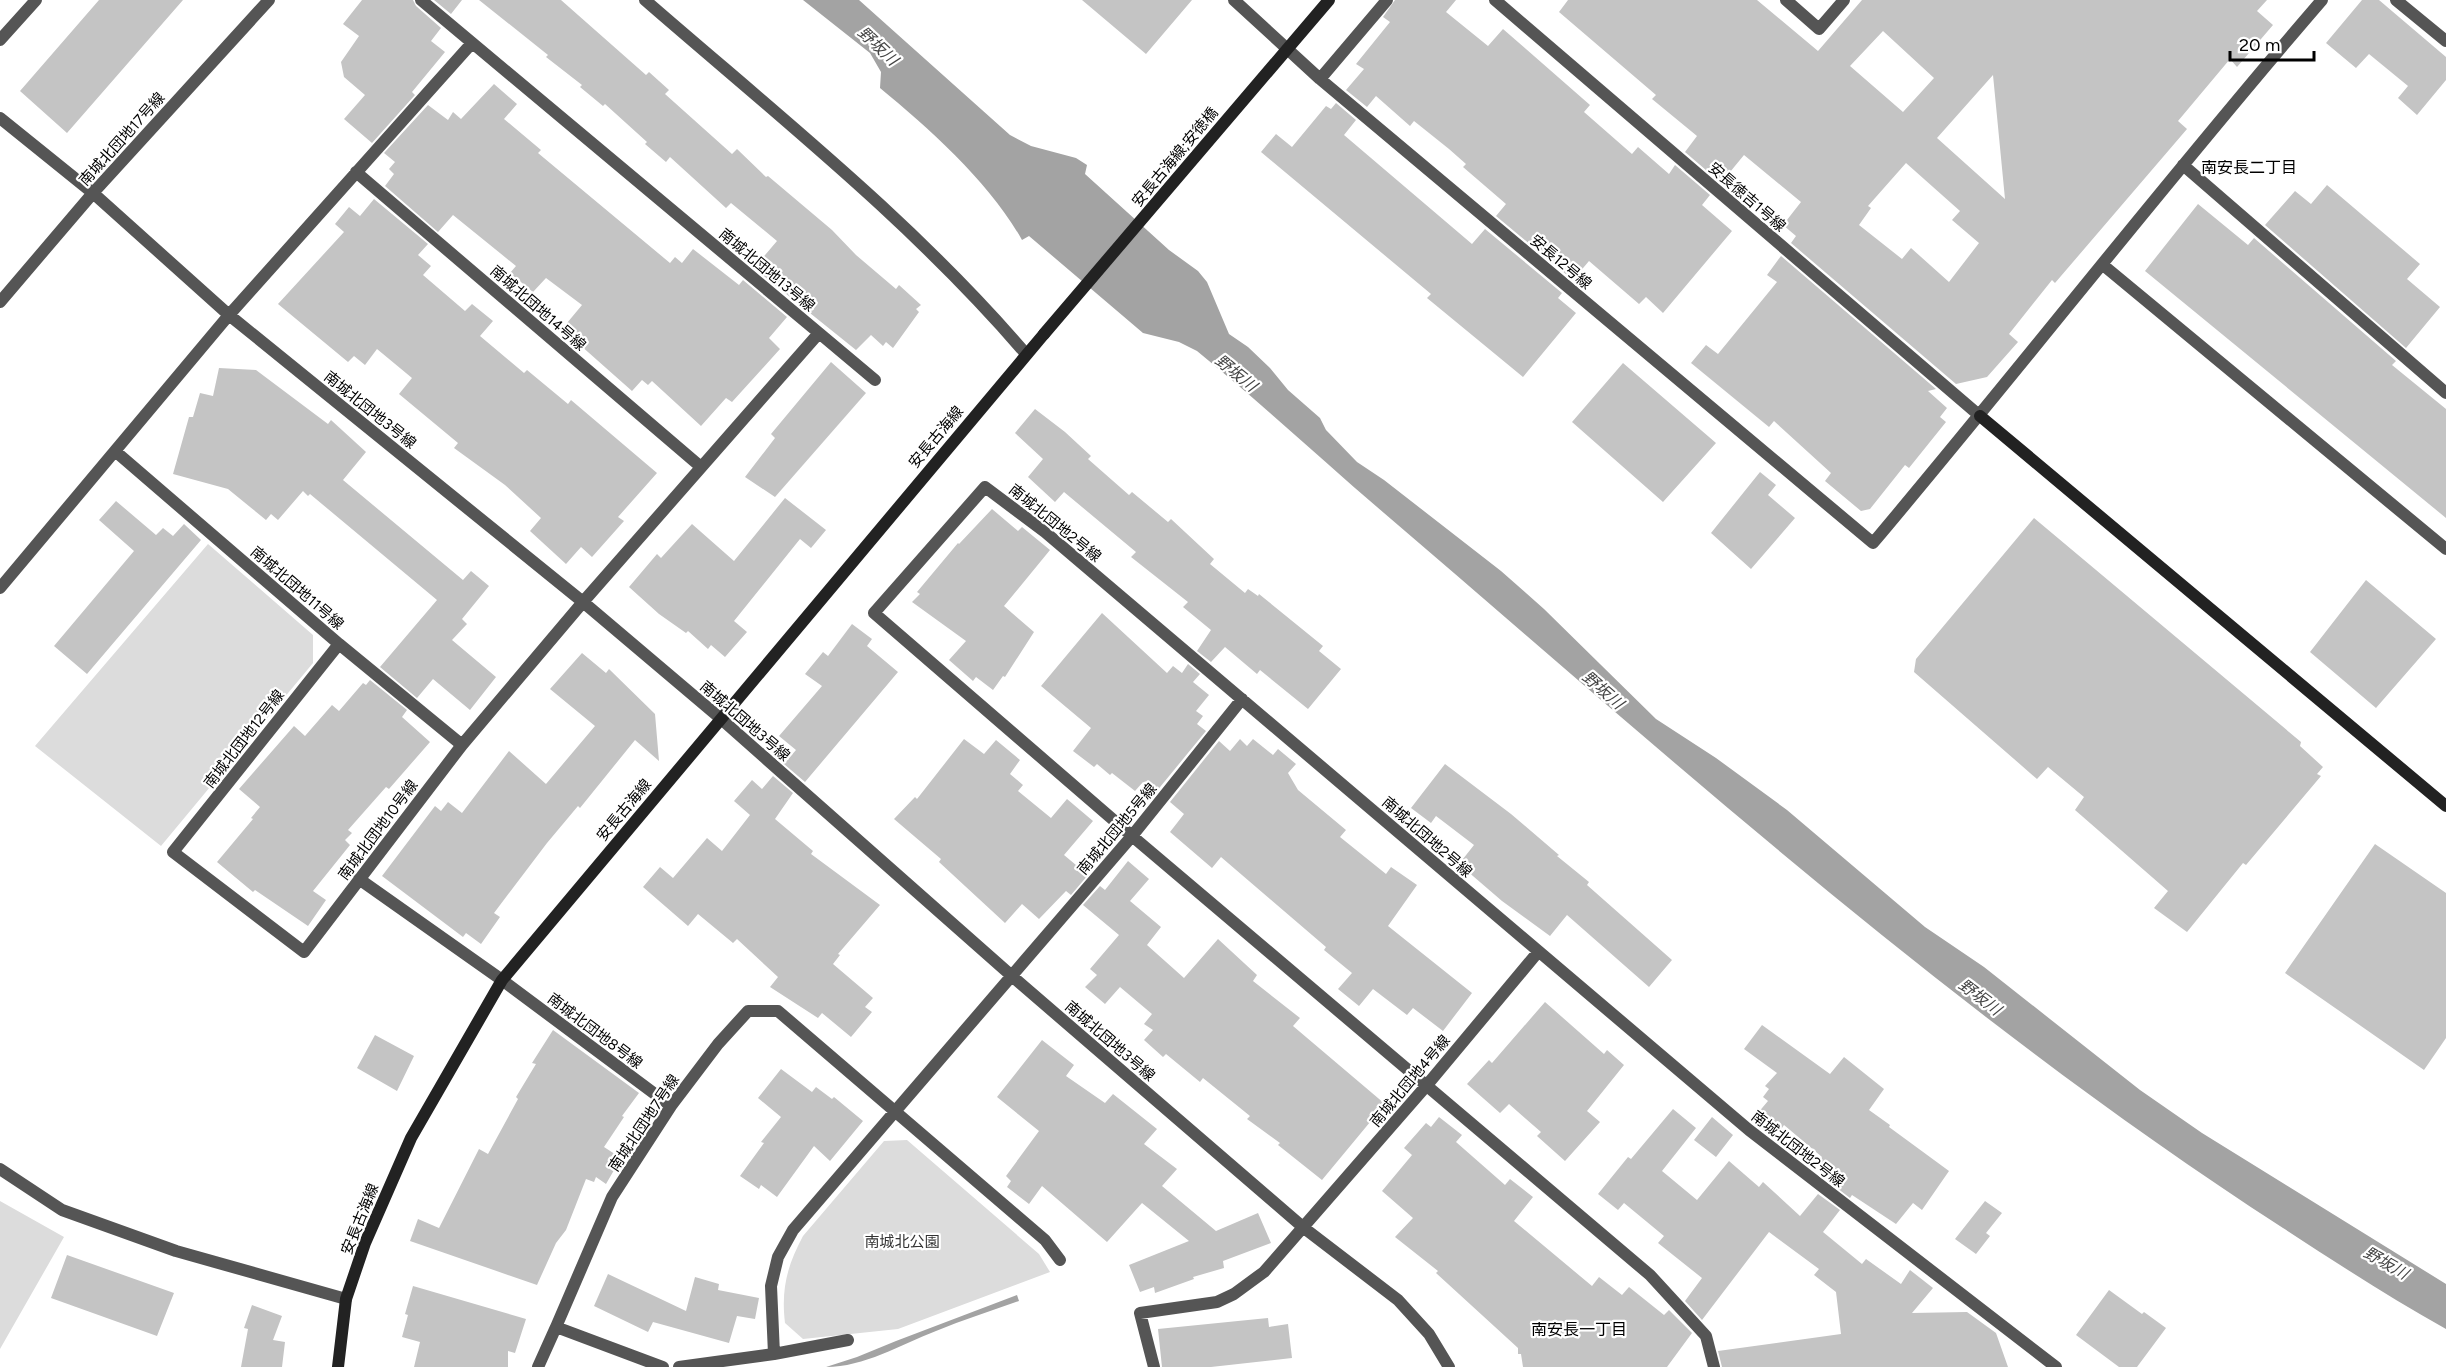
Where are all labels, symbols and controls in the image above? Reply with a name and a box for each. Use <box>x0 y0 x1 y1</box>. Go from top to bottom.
water label: 野坂川 <box>854 23 903 71</box>
scale bar <box>2230 24 2314 62</box>
text: 20 m <box>2239 34 2280 56</box>
street label: 南城北団地17号線 <box>75 89 169 189</box>
street label: 安長古海線;安徳橋 <box>1128 104 1222 210</box>
district label: 南安長二丁目 <box>2201 158 2297 177</box>
street label: 安長徳吉1号線 <box>1705 159 1789 235</box>
street label: 南城北団地13号線 <box>715 225 819 315</box>
street label: 安長12号線 <box>1527 231 1595 293</box>
street label: 南城北団地14号線 <box>487 262 589 354</box>
water label: 野坂川 <box>1211 351 1262 397</box>
street label: 南城北団地3号線 <box>320 367 420 453</box>
street label: 安長古海線 <box>905 402 967 472</box>
street label: 南城北団地2号線 <box>1005 480 1105 566</box>
street label: 南城北団地11号線 <box>247 543 347 633</box>
water label: 野坂川 <box>1579 667 1629 714</box>
street label: 南城北団地3号線 <box>696 677 794 765</box>
street label: 南城北団地12号線 <box>200 686 288 792</box>
street label: 安長古海線 <box>593 775 655 845</box>
street label: 南城北団地10号線 <box>334 776 422 884</box>
street label: 南城北団地5号線 <box>1074 780 1160 878</box>
street label: 南城北団地2号線 <box>1378 793 1476 881</box>
water label: 野坂川 <box>1955 975 2006 1020</box>
street label: 南城北団地8号線 <box>544 989 646 1073</box>
street label: 南城北団地3号線 <box>1061 997 1159 1085</box>
street label: 南城北団地4号線 <box>1366 1031 1454 1131</box>
street label: 南城北団地7号線 <box>605 1071 683 1175</box>
street label: 南城北団地2号線 <box>1748 1107 1848 1191</box>
street label: 安長古海線 <box>338 1181 382 1257</box>
park label: 南城北公園 <box>864 1233 940 1251</box>
water label: 野坂川 <box>2360 1243 2413 1284</box>
district label: 南安長一丁目 <box>1531 1320 1627 1339</box>

